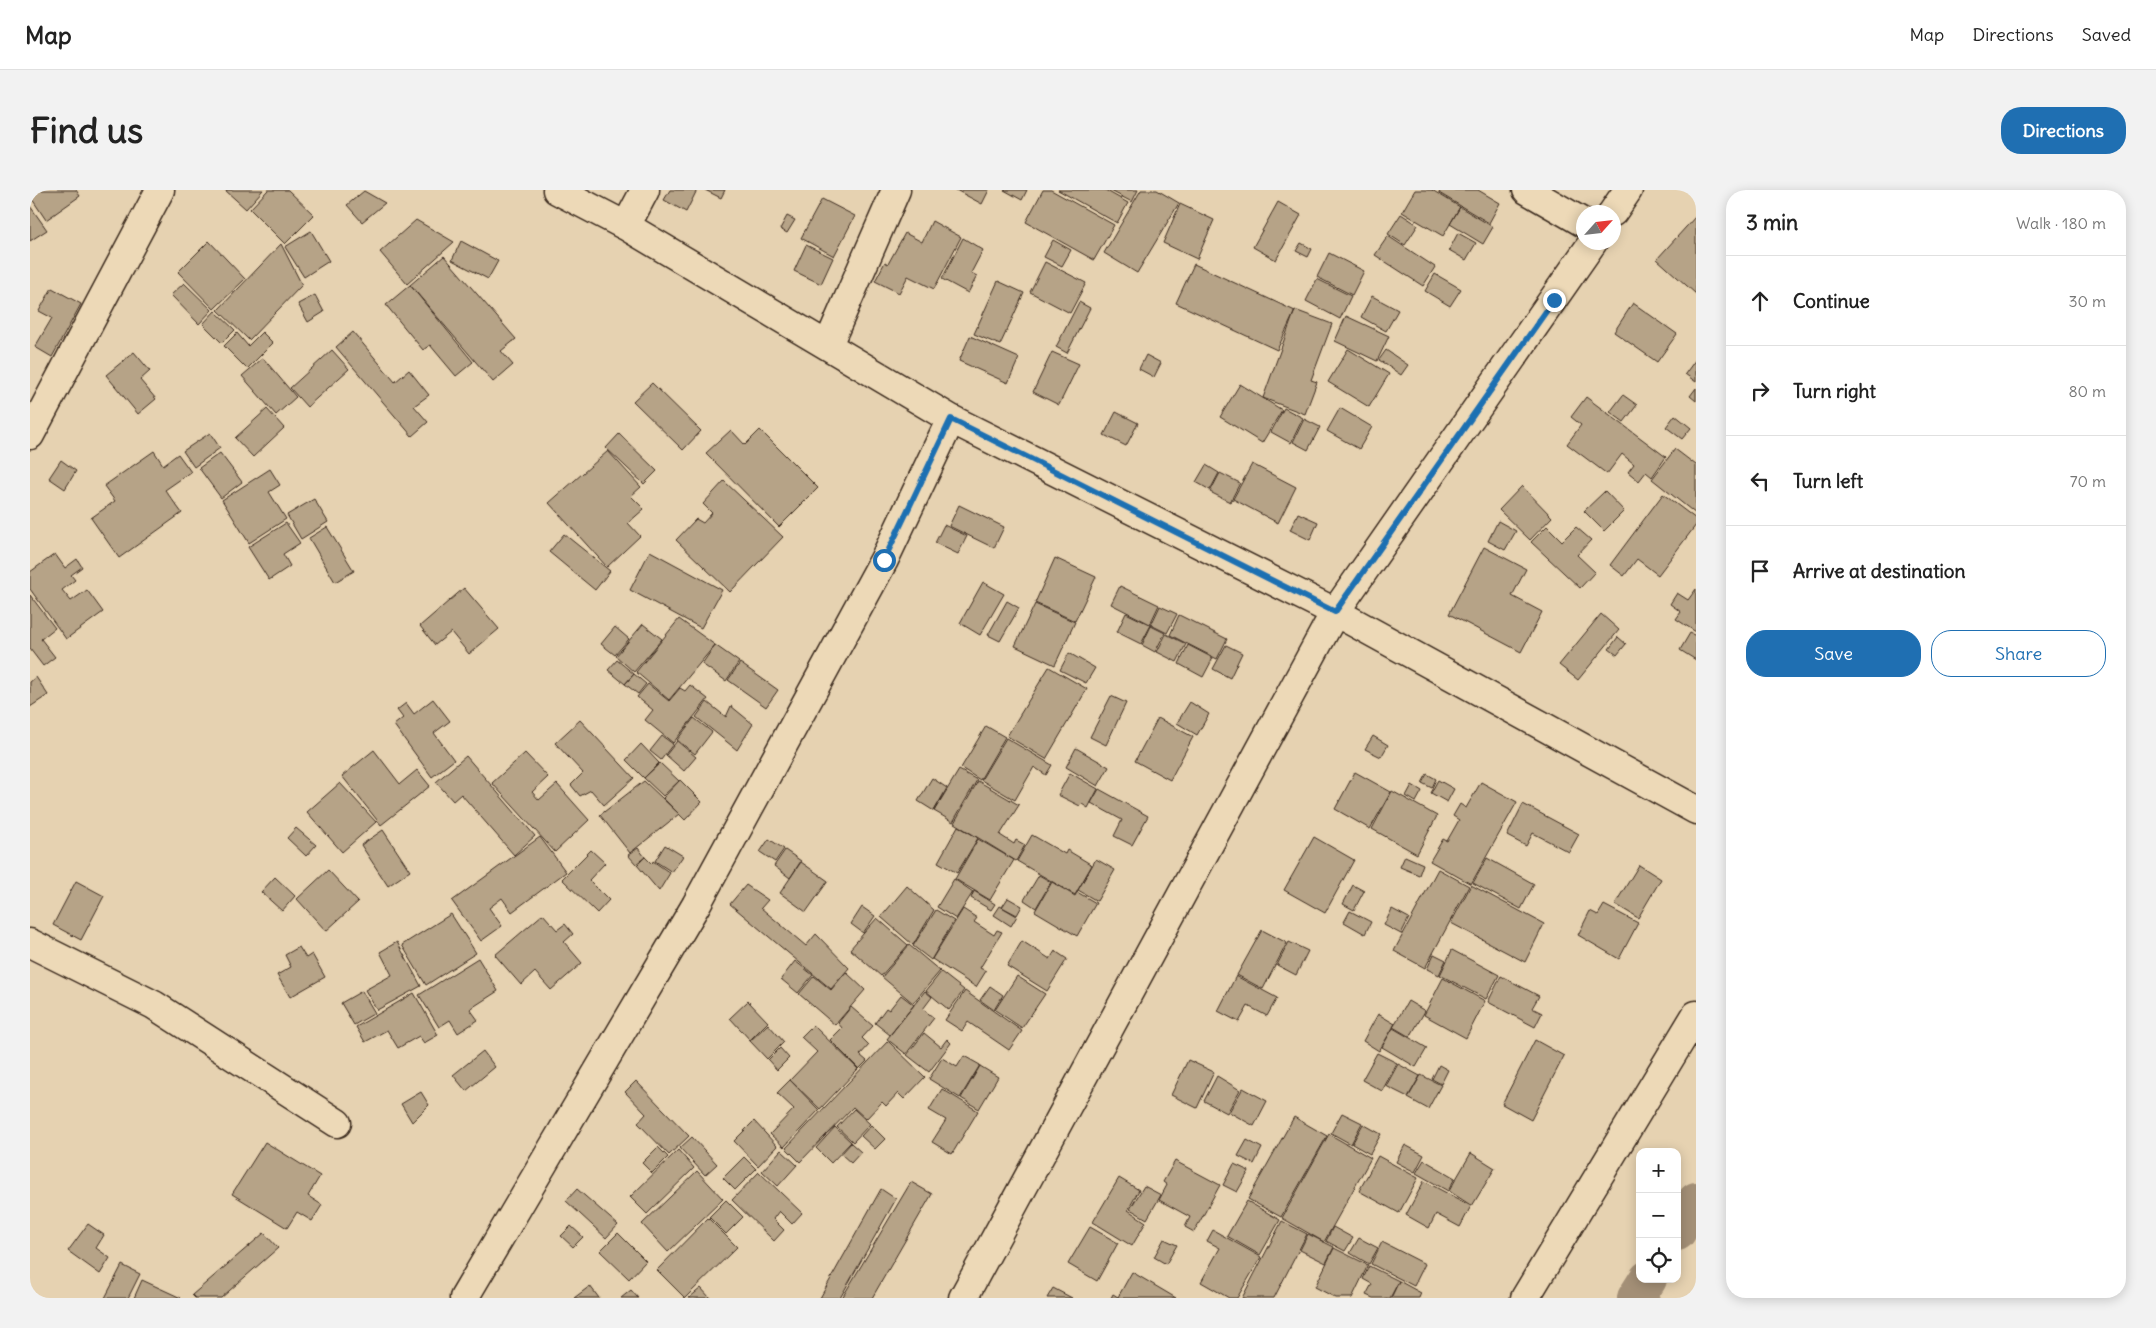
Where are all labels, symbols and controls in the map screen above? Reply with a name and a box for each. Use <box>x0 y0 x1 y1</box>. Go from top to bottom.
text: Map <box>25 20 72 50</box>
text: Map <box>1909 23 1944 46</box>
text: Directions <box>1972 23 2054 46</box>
text: Saved <box>2082 23 2131 46</box>
button: Directions <box>2001 107 2126 154</box>
text: Find us <box>30 108 143 152</box>
north arrow <box>1576 205 1621 250</box>
text: 3 min <box>1746 209 1798 236</box>
text: Walk · 180 m <box>2016 213 2106 233</box>
icon: ahead <box>1746 287 1774 315</box>
route end <box>1543 289 1566 312</box>
text: Continue <box>1793 289 1870 313</box>
text: 30 m <box>2069 291 2106 311</box>
icon: right <box>1746 377 1774 405</box>
text: Turn right <box>1793 379 1876 403</box>
text: 80 m <box>2068 381 2106 401</box>
icon: left <box>1746 467 1774 495</box>
text: Turn left <box>1793 469 1863 493</box>
text: 70 m <box>2070 471 2106 491</box>
route start <box>873 549 896 572</box>
icon: arrive <box>1746 557 1774 585</box>
text: Arrive at destination <box>1793 559 1966 583</box>
button: Save <box>1746 630 1921 677</box>
button: Share <box>1931 630 2106 677</box>
map controls <box>1636 1148 1681 1283</box>
button: + <box>1636 1148 1681 1193</box>
button: − <box>1636 1193 1681 1238</box>
button: locate <box>1636 1238 1681 1283</box>

